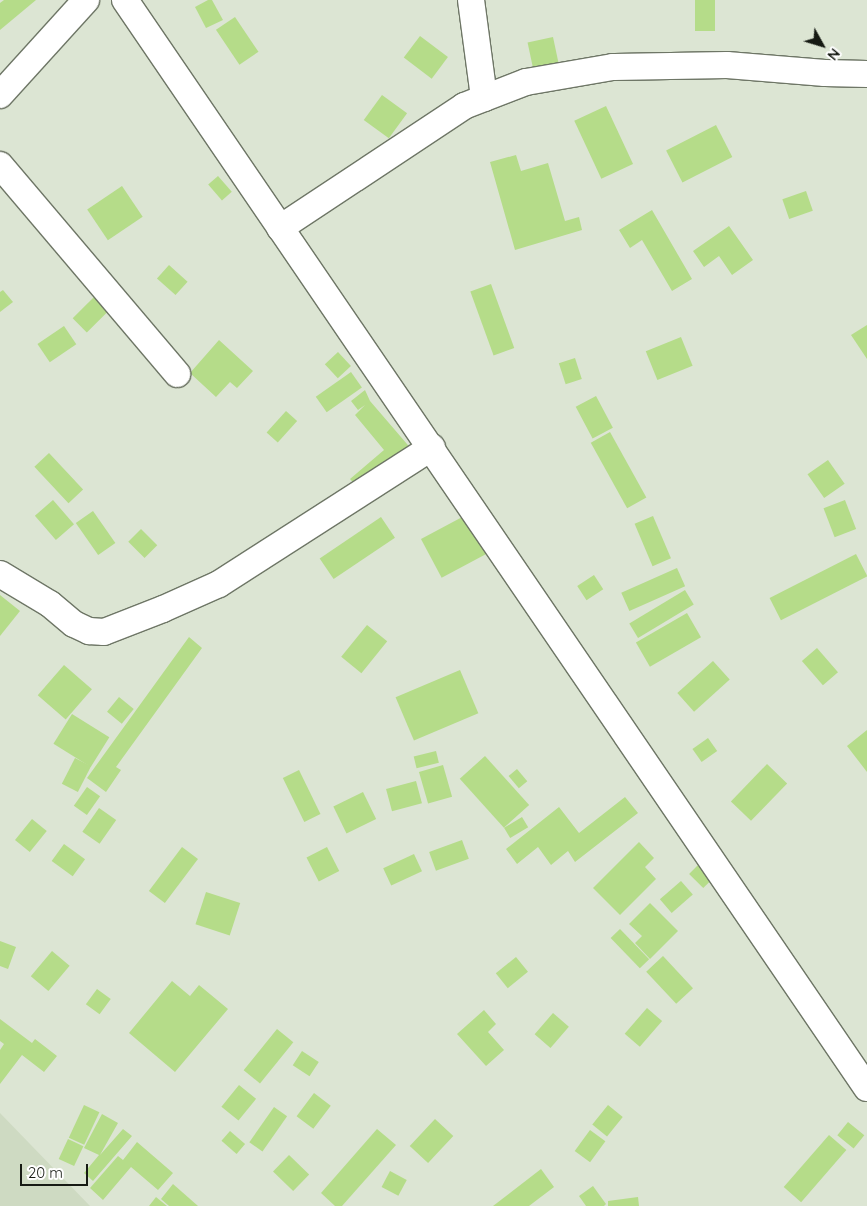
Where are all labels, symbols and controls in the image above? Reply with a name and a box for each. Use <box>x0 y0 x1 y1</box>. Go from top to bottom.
north arrow <box>797 20 847 70</box>
text: N <box>823 45 844 64</box>
scale bar <box>22 1154 90 1186</box>
text: 20 m <box>28 1163 63 1182</box>

